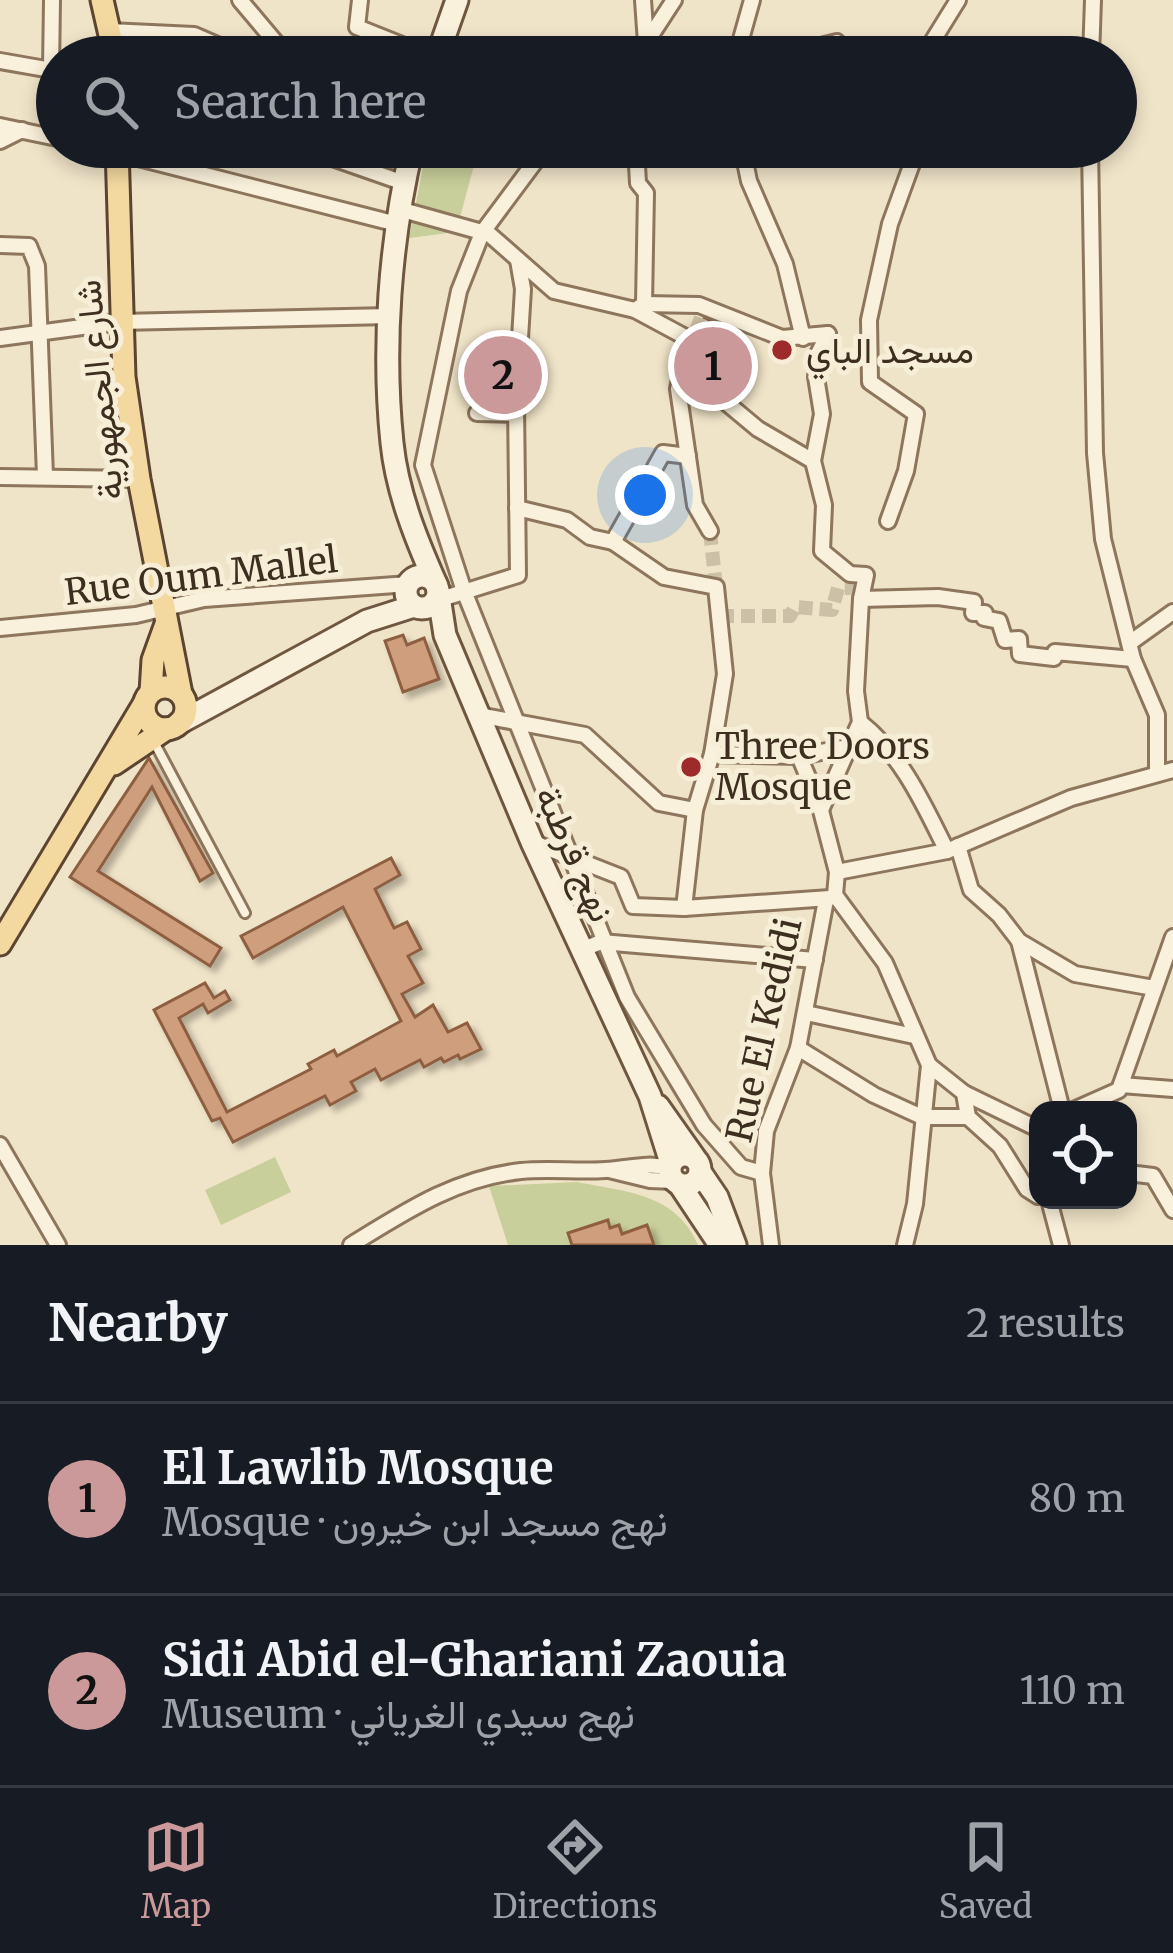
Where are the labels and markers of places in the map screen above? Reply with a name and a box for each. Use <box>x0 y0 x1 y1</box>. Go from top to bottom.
pin: 1 <box>674 321 752 411</box>
place label: مسجد الباي <box>806 328 974 380</box>
pin: 2 <box>464 330 542 420</box>
marker: مسجد الباي <box>769 337 795 363</box>
place label: Three Doors Mosque <box>715 724 930 810</box>
marker: Three Doors Mosque <box>678 754 704 780</box>

